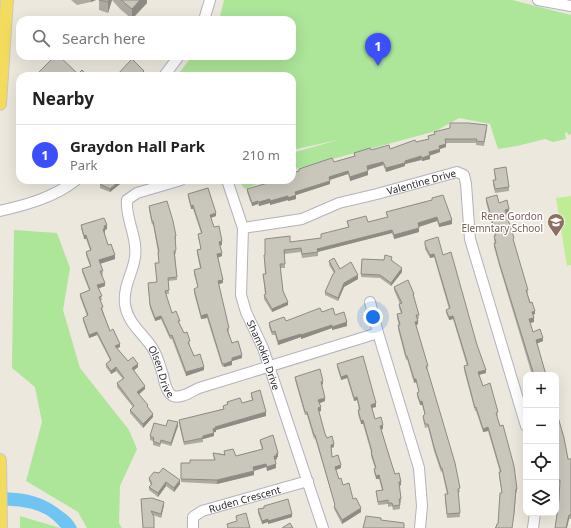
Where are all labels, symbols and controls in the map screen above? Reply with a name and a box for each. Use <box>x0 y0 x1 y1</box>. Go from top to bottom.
search box <box>16 16 296 60</box>
icon: search <box>30 27 52 49</box>
text: Search here <box>62 28 145 48</box>
pin: 1 <box>365 33 391 66</box>
text: Nearby <box>32 87 94 110</box>
text: Graydon Hall Park <box>70 136 205 156</box>
text: 1 <box>41 146 49 164</box>
text: 210 m <box>242 146 280 164</box>
text: Park <box>70 156 97 174</box>
street label: Valentine Drive <box>385 166 458 198</box>
place label: Rene Gordon Elemntary School <box>461 209 543 235</box>
school or university icon: Rene Gordon Elemntary School <box>546 212 566 237</box>
your location <box>363 307 383 327</box>
street label: Shamokin Drive <box>244 318 284 392</box>
street label: Olsen Drive <box>145 343 178 401</box>
map controls <box>523 372 559 516</box>
button: + <box>523 372 559 408</box>
button: − <box>523 408 559 444</box>
button: locate <box>523 444 559 480</box>
button: layers <box>523 480 559 516</box>
street label: Ruden Crescent <box>207 482 282 516</box>

